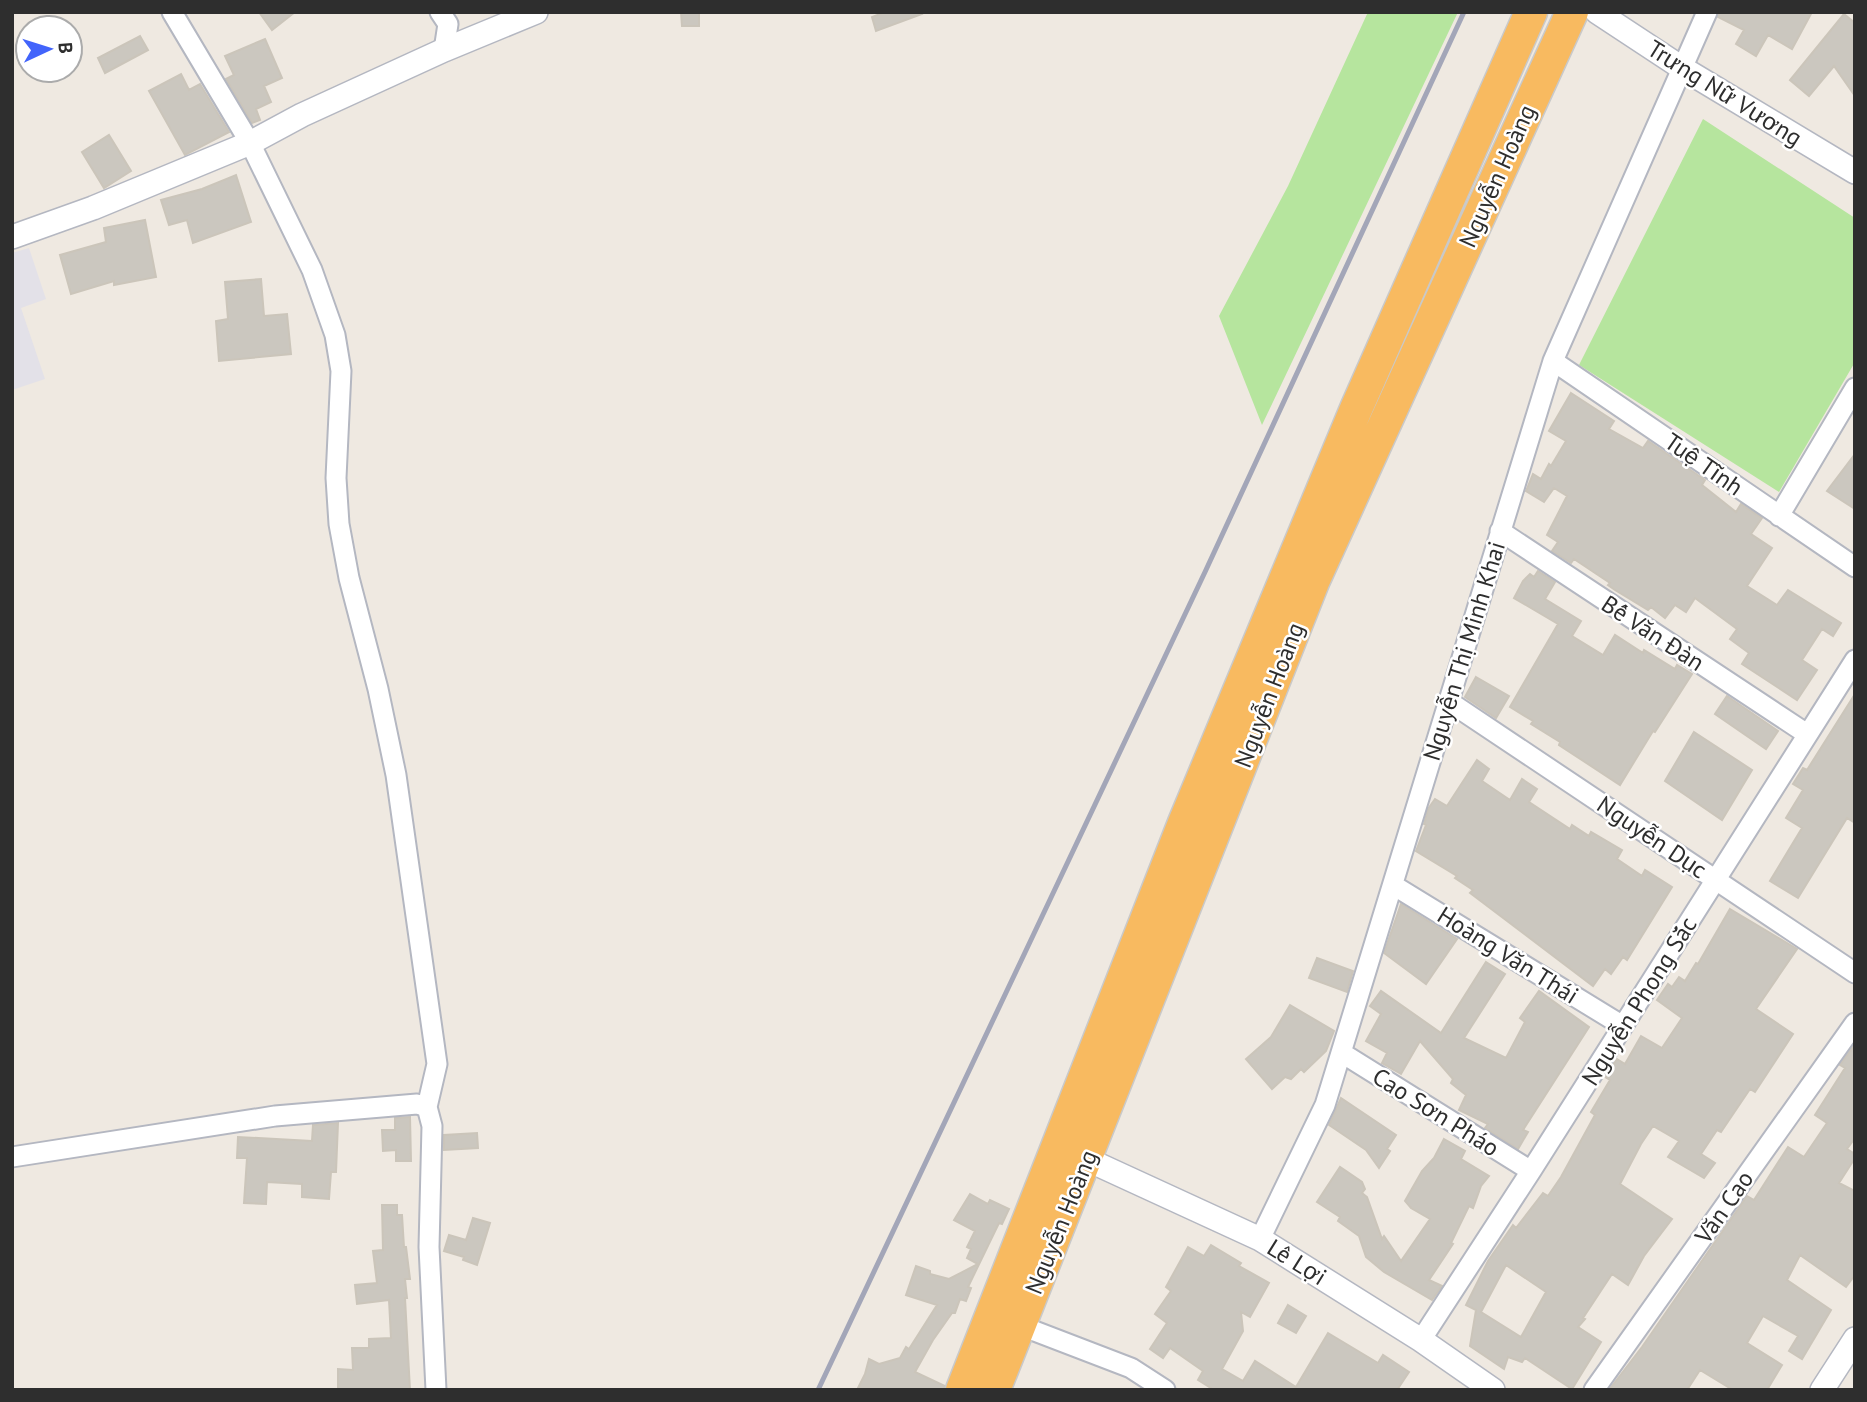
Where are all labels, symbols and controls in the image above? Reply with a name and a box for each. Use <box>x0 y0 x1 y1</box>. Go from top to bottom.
north arrow <box>14 14 84 84</box>
street label: Trưng Nữ Vương <box>1642 33 1808 153</box>
text: B <box>54 41 78 54</box>
street label: Nguyễn Hoàng <box>1452 100 1542 252</box>
street label: Tuệ Tĩnh <box>1659 426 1749 502</box>
street label: Nguyễn Thị Minh Khai <box>1416 538 1512 764</box>
street label: Bế Văn Đàn <box>1596 588 1710 678</box>
street label: Nguyễn Hoàng <box>1227 618 1311 772</box>
street label: Nguyễn Dục <box>1591 789 1713 885</box>
street label: Hoàng Văn Thái <box>1432 899 1584 1011</box>
street label: Nguyễn Phong Sắc <box>1575 911 1703 1091</box>
street label: Cao Sơn Pháo <box>1367 1061 1505 1163</box>
street label: Nguyễn Hoàng <box>1018 1145 1104 1299</box>
street label: Văn Cao <box>1687 1165 1760 1250</box>
street label: Lê Lợi <box>1262 1232 1332 1292</box>

